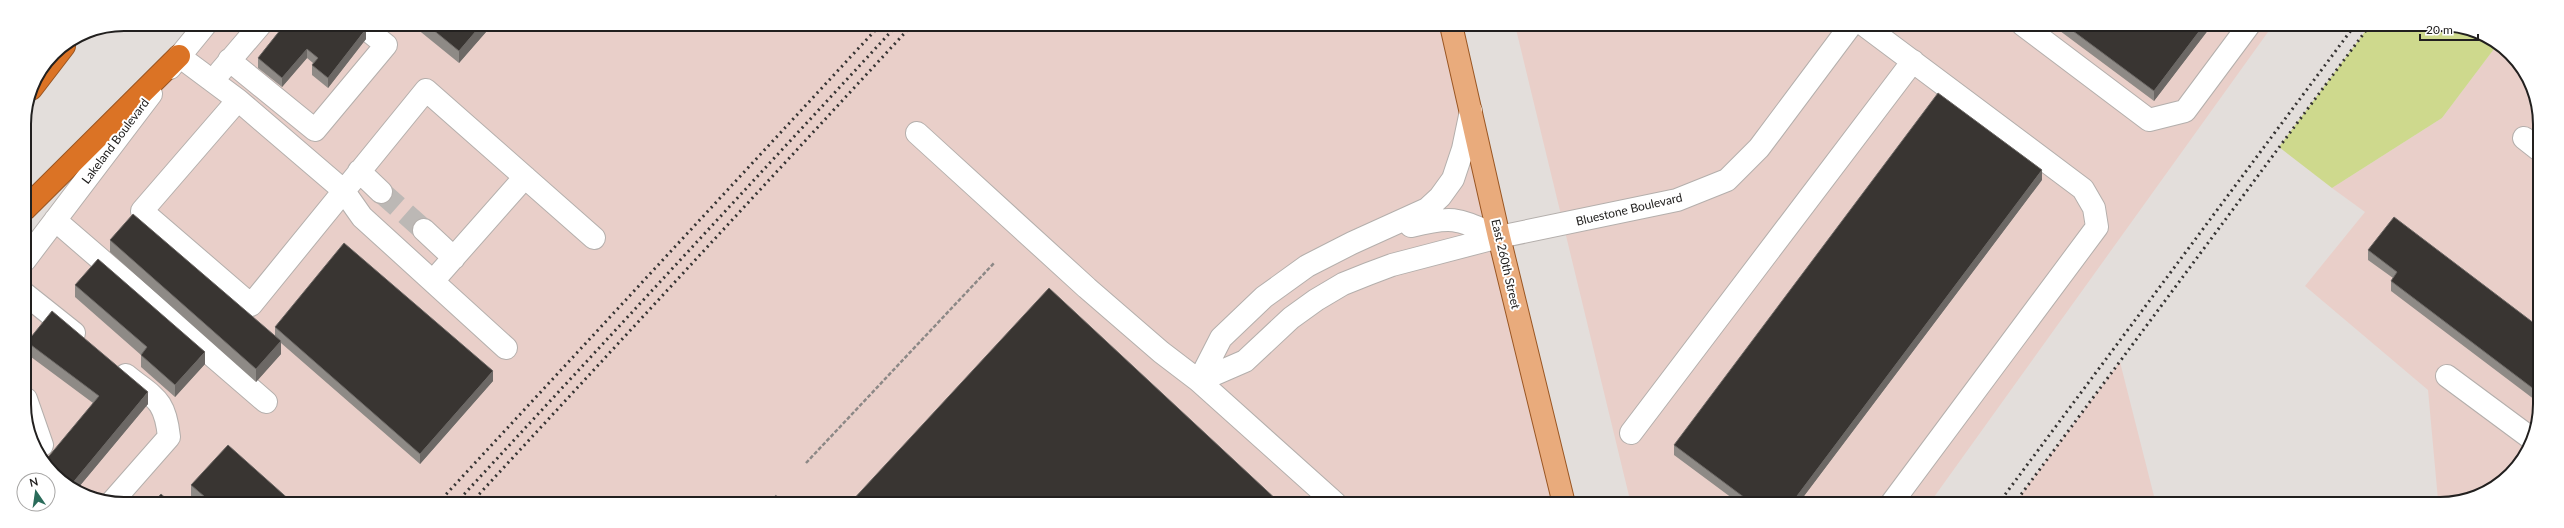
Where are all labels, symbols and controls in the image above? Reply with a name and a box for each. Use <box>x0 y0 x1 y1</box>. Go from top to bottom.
scale bar <box>2420 16 2478 42</box>
text: 20 m <box>2426 22 2453 37</box>
street label: Lakeland Boulevard <box>78 96 152 186</box>
street label: Bluestone Boulevard <box>1574 189 1684 229</box>
street label: East 260th Street <box>1488 218 1524 311</box>
north arrow <box>16 472 56 512</box>
text: N <box>28 474 39 489</box>

